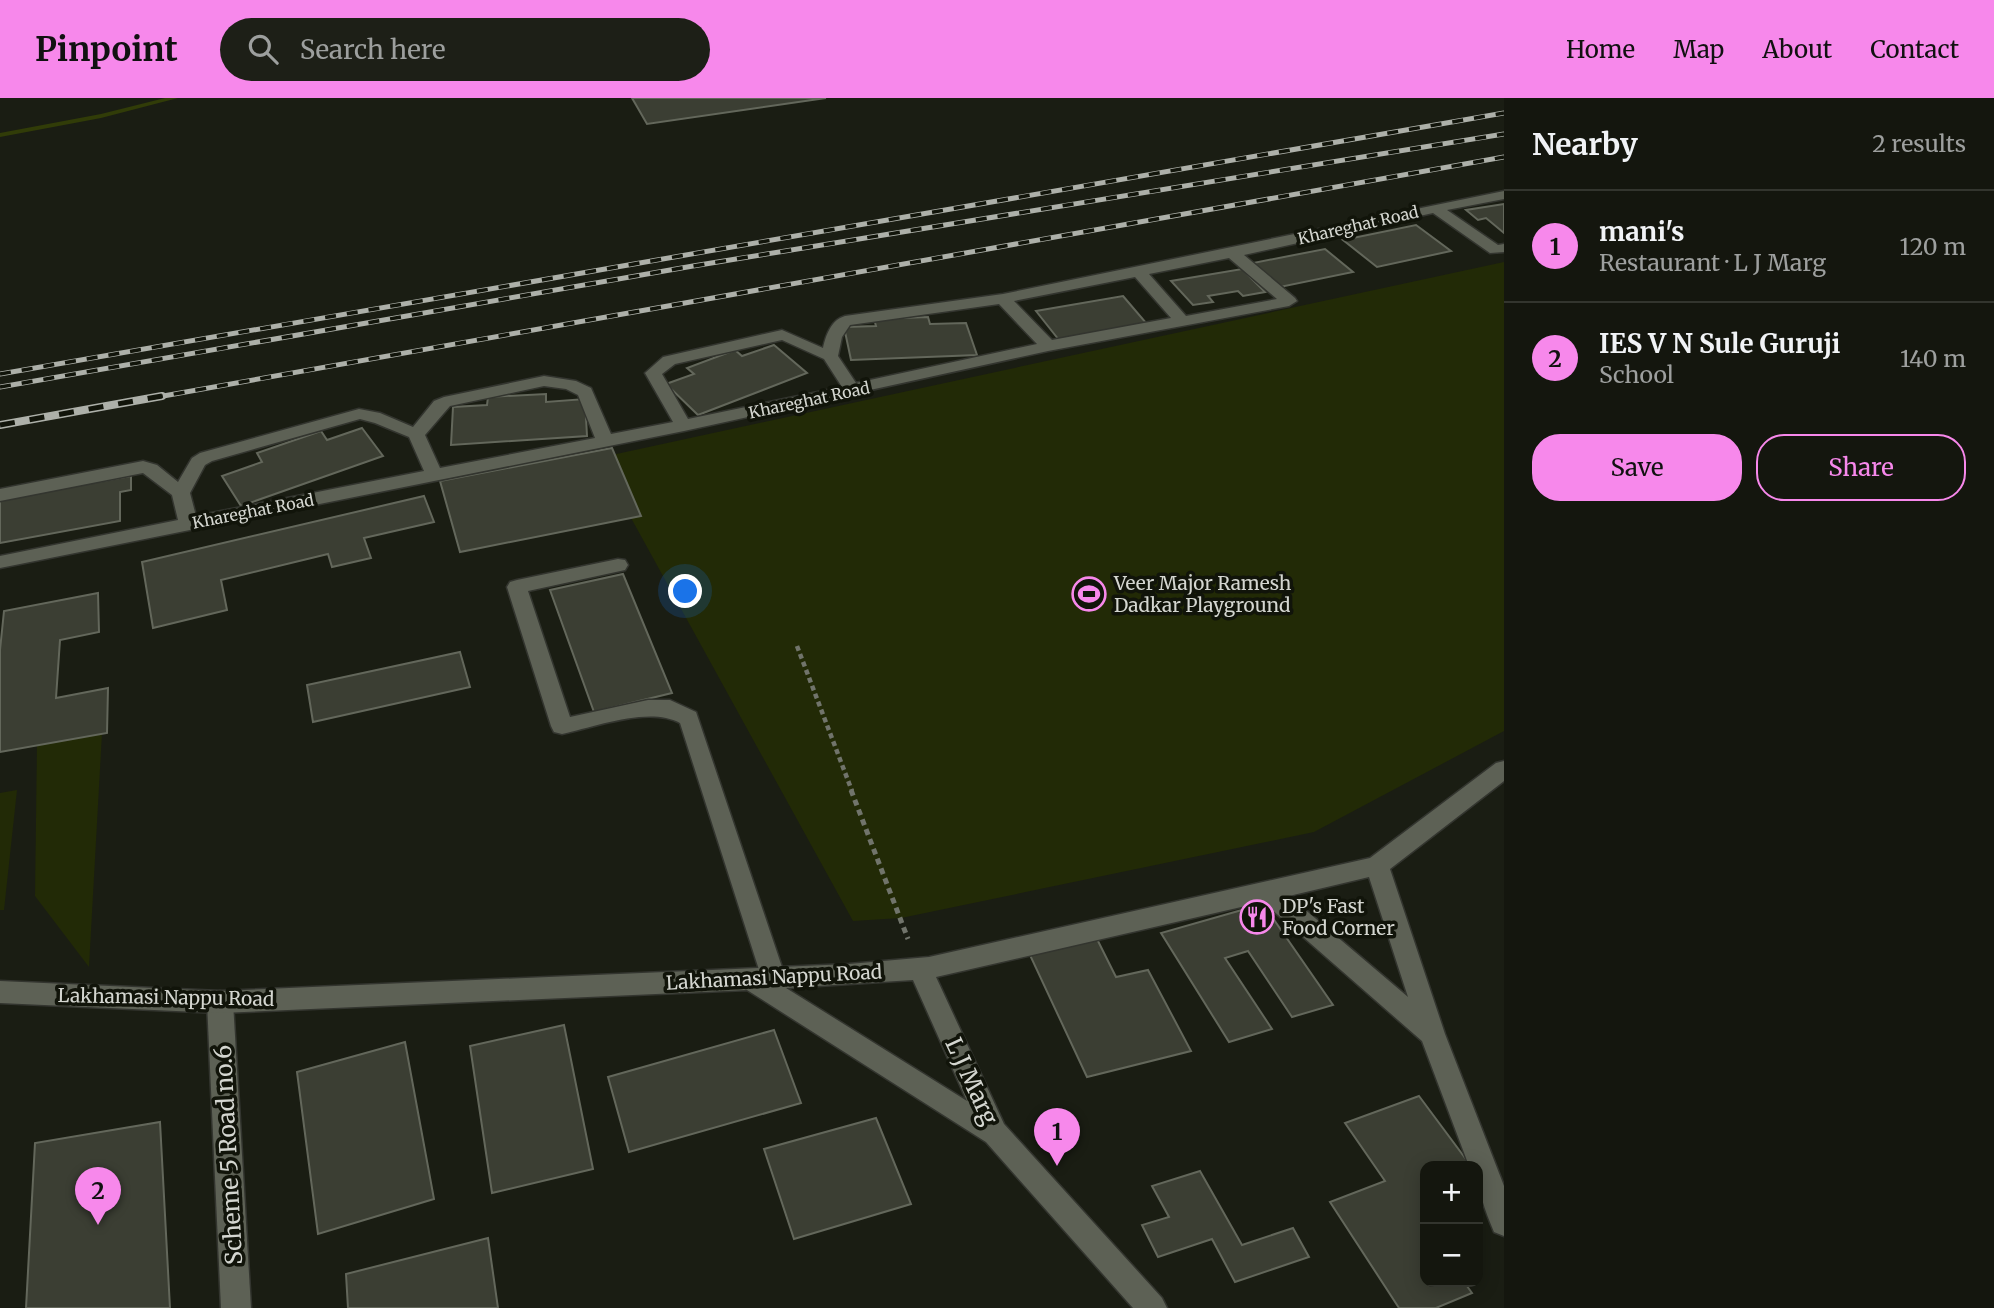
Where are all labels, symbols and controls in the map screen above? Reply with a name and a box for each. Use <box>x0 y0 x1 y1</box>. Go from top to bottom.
search box <box>220 18 710 81</box>
text: Pinpoint <box>35 29 178 70</box>
icon: search <box>244 30 282 68</box>
text: Search here <box>300 33 446 66</box>
text: Home <box>1566 34 1635 65</box>
text: Map <box>1673 34 1724 65</box>
text: About <box>1762 34 1832 65</box>
text: Contact <box>1870 34 1959 65</box>
text: Nearby <box>1532 125 1638 163</box>
text: 2 results <box>1872 129 1966 158</box>
street label: Khareghat Road <box>1296 201 1421 249</box>
text: mani's <box>1599 215 1685 248</box>
text: 1 <box>1550 232 1560 261</box>
text: 120 m <box>1900 232 1966 261</box>
text: Restaurant · L J Marg <box>1599 248 1826 277</box>
text: IES V N Sule Guruji <box>1599 327 1841 360</box>
text: 2 <box>1548 344 1562 373</box>
text: 140 m <box>1900 344 1966 373</box>
text: School <box>1599 360 1674 389</box>
street label: Khareghat Road <box>747 377 872 423</box>
button: Save <box>1532 434 1742 501</box>
button: Share <box>1756 434 1966 501</box>
street label: Khareghat Road <box>191 489 316 533</box>
place label: Veer Major Ramesh Dadkar Playground <box>1113 571 1292 617</box>
your location <box>668 574 702 608</box>
sports icon: Veer Major Ramesh Dadkar Playground <box>1070 575 1108 613</box>
place label: DP's Fast Food Corner <box>1282 894 1395 940</box>
restaurant icon: DP's Fast Food Corner <box>1238 898 1276 936</box>
street label: Lakhamasi Nappu Road <box>665 959 883 995</box>
street label: Lakhamasi Nappu Road <box>58 983 274 1011</box>
street label: L J Marg <box>939 1033 1005 1129</box>
street label: Scheme 5 Road no.6 <box>208 1044 248 1266</box>
pin: 1 <box>1034 1108 1080 1166</box>
map controls <box>1420 1161 1483 1287</box>
button: + <box>1420 1161 1483 1224</box>
pin: 2 <box>75 1167 121 1225</box>
button: − <box>1420 1224 1483 1287</box>

